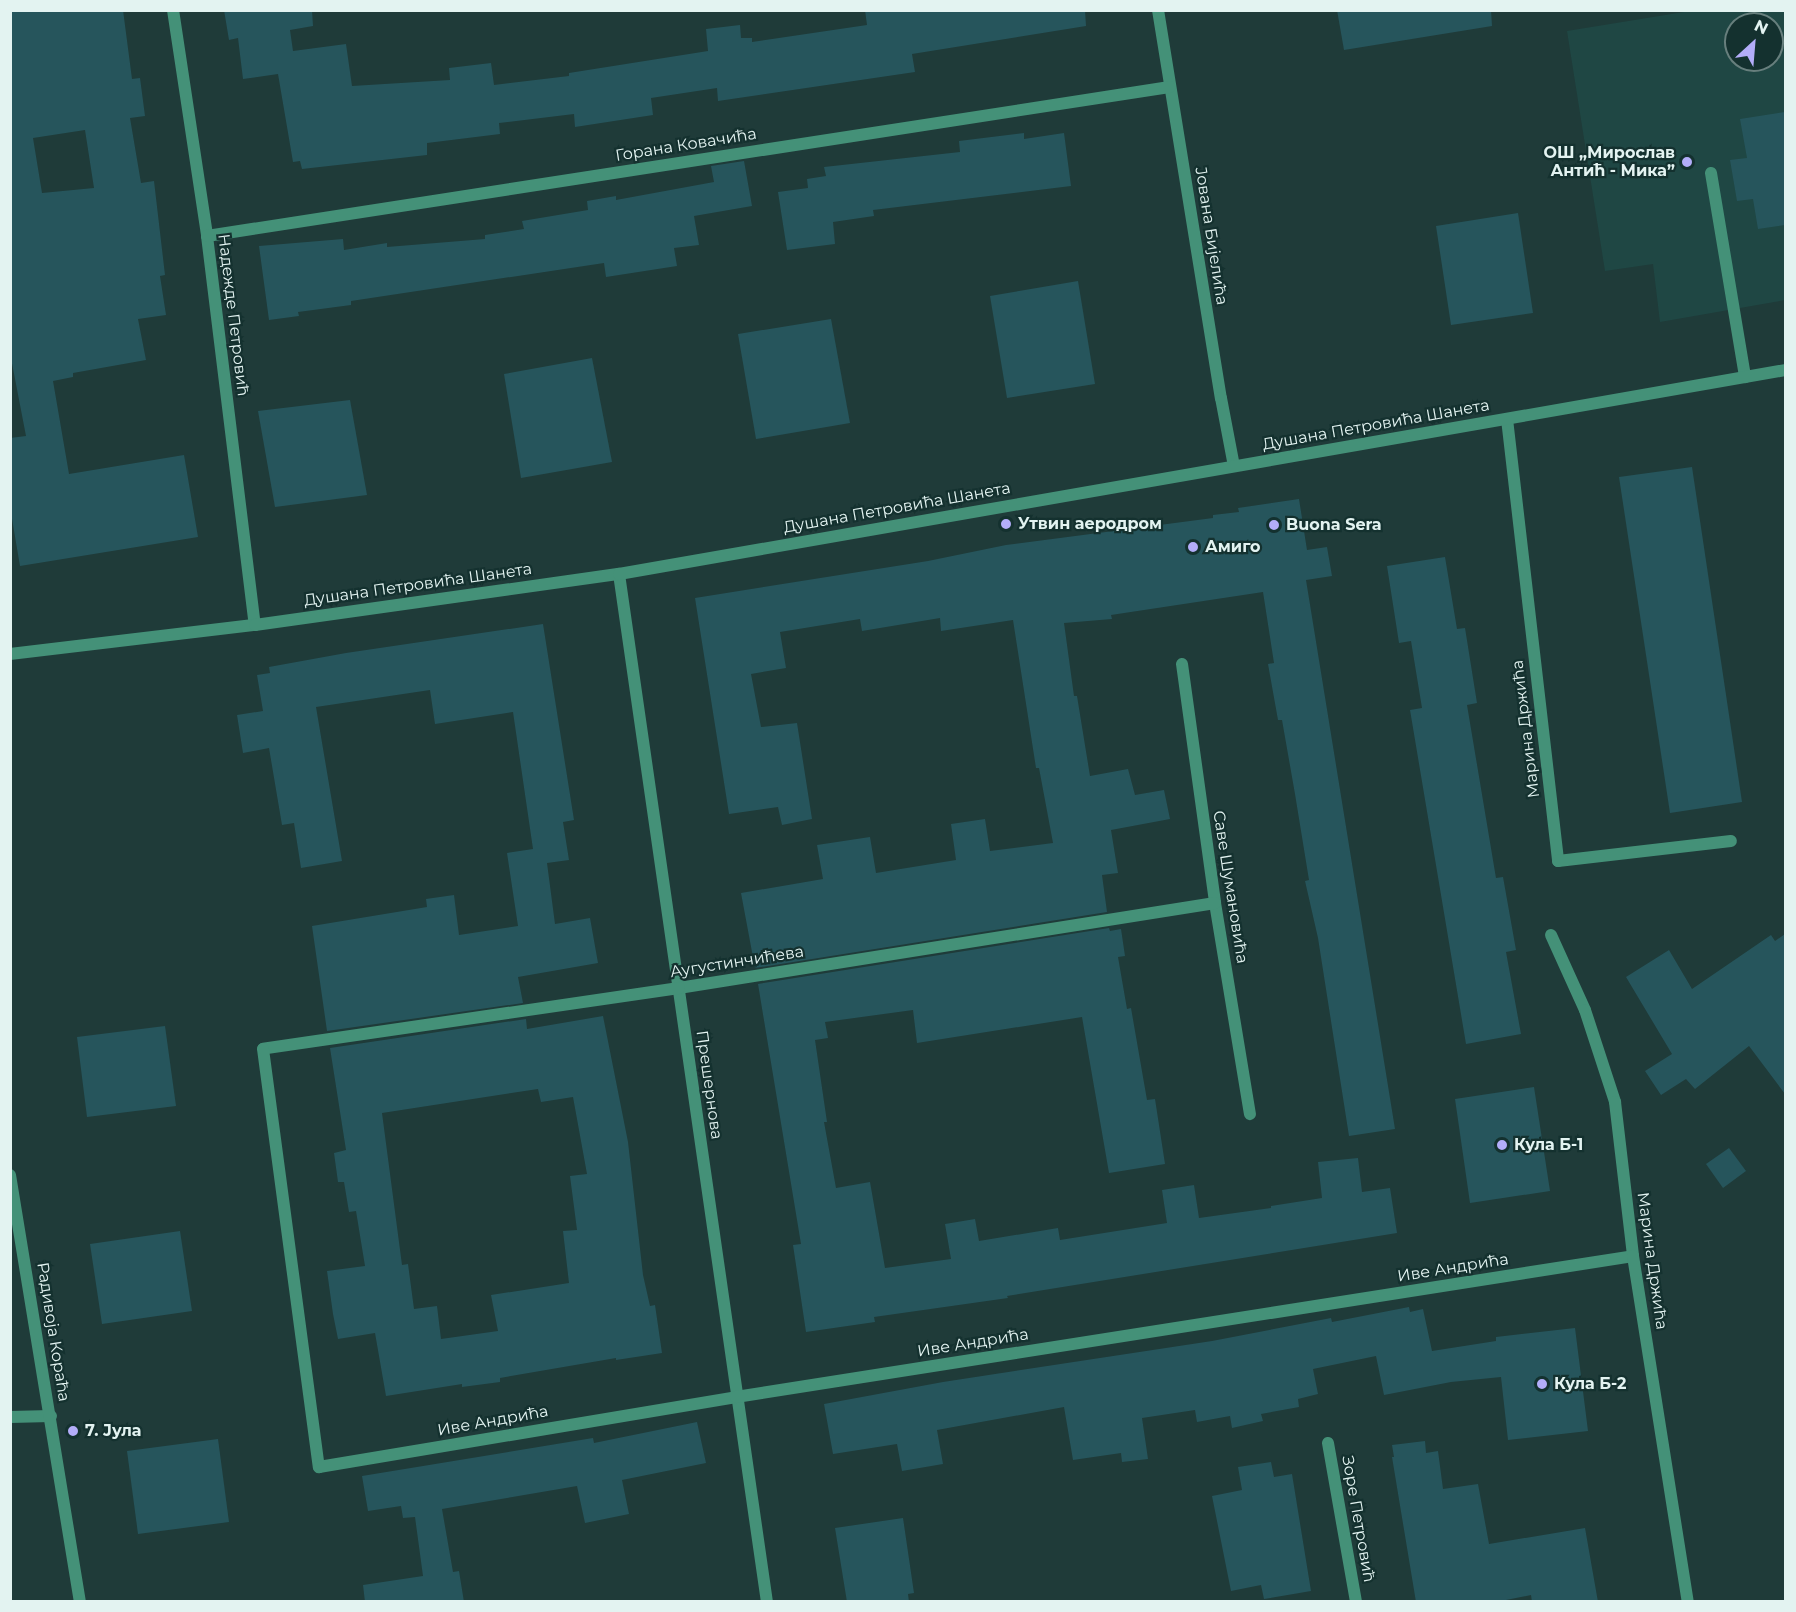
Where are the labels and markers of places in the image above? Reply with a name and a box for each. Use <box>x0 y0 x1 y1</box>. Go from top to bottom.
place label: ОШ „Мирослав Антић - Мика” <box>1544 143 1675 181</box>
marker: ОШ „Мирослав Антић - Мика” <box>1680 155 1694 169</box>
place label: Утвин аеродром <box>1018 514 1162 534</box>
place label: Buona Sera <box>1286 515 1382 535</box>
marker: Утвин аеродром <box>999 517 1013 531</box>
marker: Buona Sera <box>1267 518 1281 532</box>
place label: Амиго <box>1205 537 1261 557</box>
marker: Амиго <box>1186 540 1200 554</box>
place label: Кула Б-1 <box>1514 1135 1583 1155</box>
marker: Кула Б-1 <box>1495 1138 1509 1152</box>
place label: Кула Б-2 <box>1554 1374 1626 1394</box>
marker: Кула Б-2 <box>1535 1377 1549 1391</box>
place label: 7. Јула <box>85 1421 141 1441</box>
marker: 7. Јула <box>66 1424 80 1438</box>

